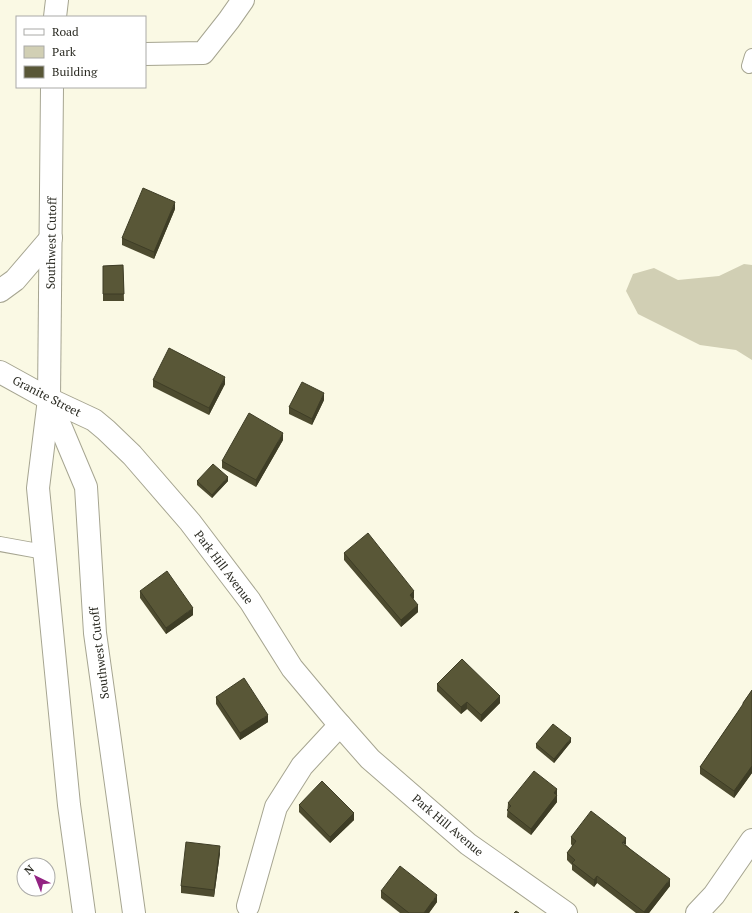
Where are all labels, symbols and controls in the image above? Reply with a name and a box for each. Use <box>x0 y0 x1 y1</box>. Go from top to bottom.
legend <box>16 16 146 88</box>
text: Road <box>52 24 79 39</box>
text: Park <box>52 44 77 59</box>
text: Building <box>52 64 98 79</box>
street label: Southwest Cutoff <box>43 196 59 289</box>
street label: Granite Street <box>10 372 84 420</box>
street label: Park Hill Avenue <box>191 527 257 607</box>
street label: Southwest Cutoff <box>86 605 112 700</box>
street label: Park Hill Avenue <box>409 791 487 859</box>
north arrow <box>16 857 56 897</box>
text: N <box>21 861 37 878</box>

